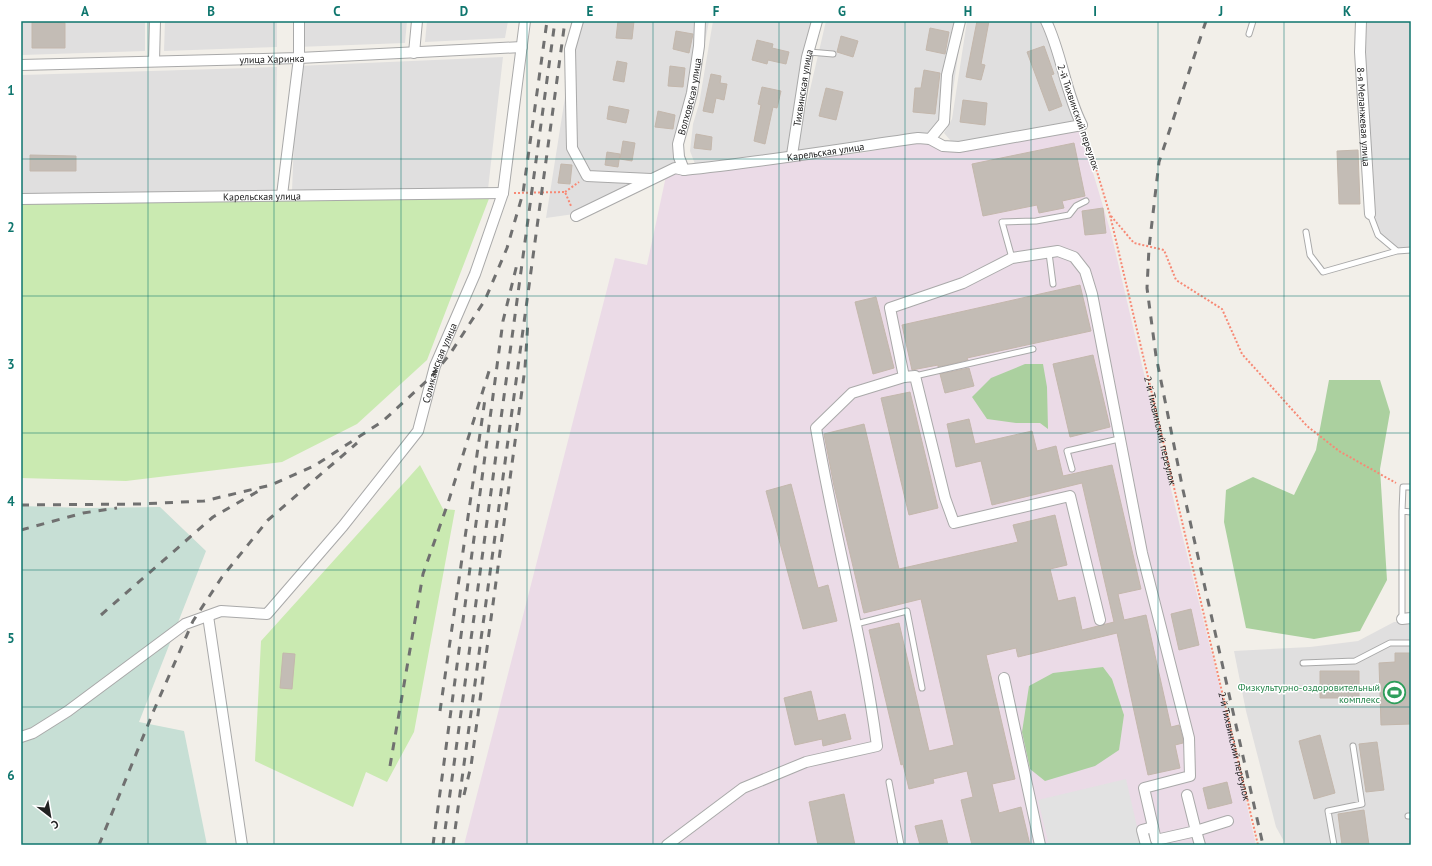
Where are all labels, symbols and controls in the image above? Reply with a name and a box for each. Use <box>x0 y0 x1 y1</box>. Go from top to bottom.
text: A <box>81 3 89 20</box>
text: B <box>207 3 215 20</box>
text: C <box>333 3 341 20</box>
text: D <box>460 3 468 20</box>
text: E <box>587 3 594 20</box>
text: F <box>713 3 720 20</box>
text: G <box>838 3 846 20</box>
text: H <box>964 3 972 20</box>
text: I <box>1093 3 1097 20</box>
text: J <box>1218 3 1223 20</box>
text: K <box>1343 3 1351 20</box>
street label: Тихвинская улица <box>790 48 816 127</box>
street label: улица Харинка <box>239 52 305 66</box>
street label: Волховская улица <box>675 57 704 137</box>
street label: 2-й Тихвинский переулок <box>1054 63 1103 172</box>
street label: 8-я Меланжевая улица <box>1354 67 1373 167</box>
text: 1 <box>7 82 15 99</box>
street label: Карельская улица <box>786 140 865 164</box>
street label: Карельская улица <box>223 190 301 203</box>
text: 2 <box>7 219 15 236</box>
street label: Соликамская улица <box>420 321 460 404</box>
text: 3 <box>7 356 15 373</box>
street label: 2-й Тихвинский переулок <box>1141 375 1179 487</box>
text: 4 <box>7 493 15 510</box>
text: 5 <box>7 630 15 647</box>
sports icon: Физкультурно-оздоровительный комплекс <box>1382 680 1408 706</box>
place label: Физкультурно-оздоровительный комплекс <box>1238 681 1380 706</box>
street label: 2-й Тихвинский переулок <box>1215 690 1253 802</box>
text: 6 <box>7 767 15 784</box>
north arrow <box>30 796 70 836</box>
text: С <box>49 817 61 832</box>

